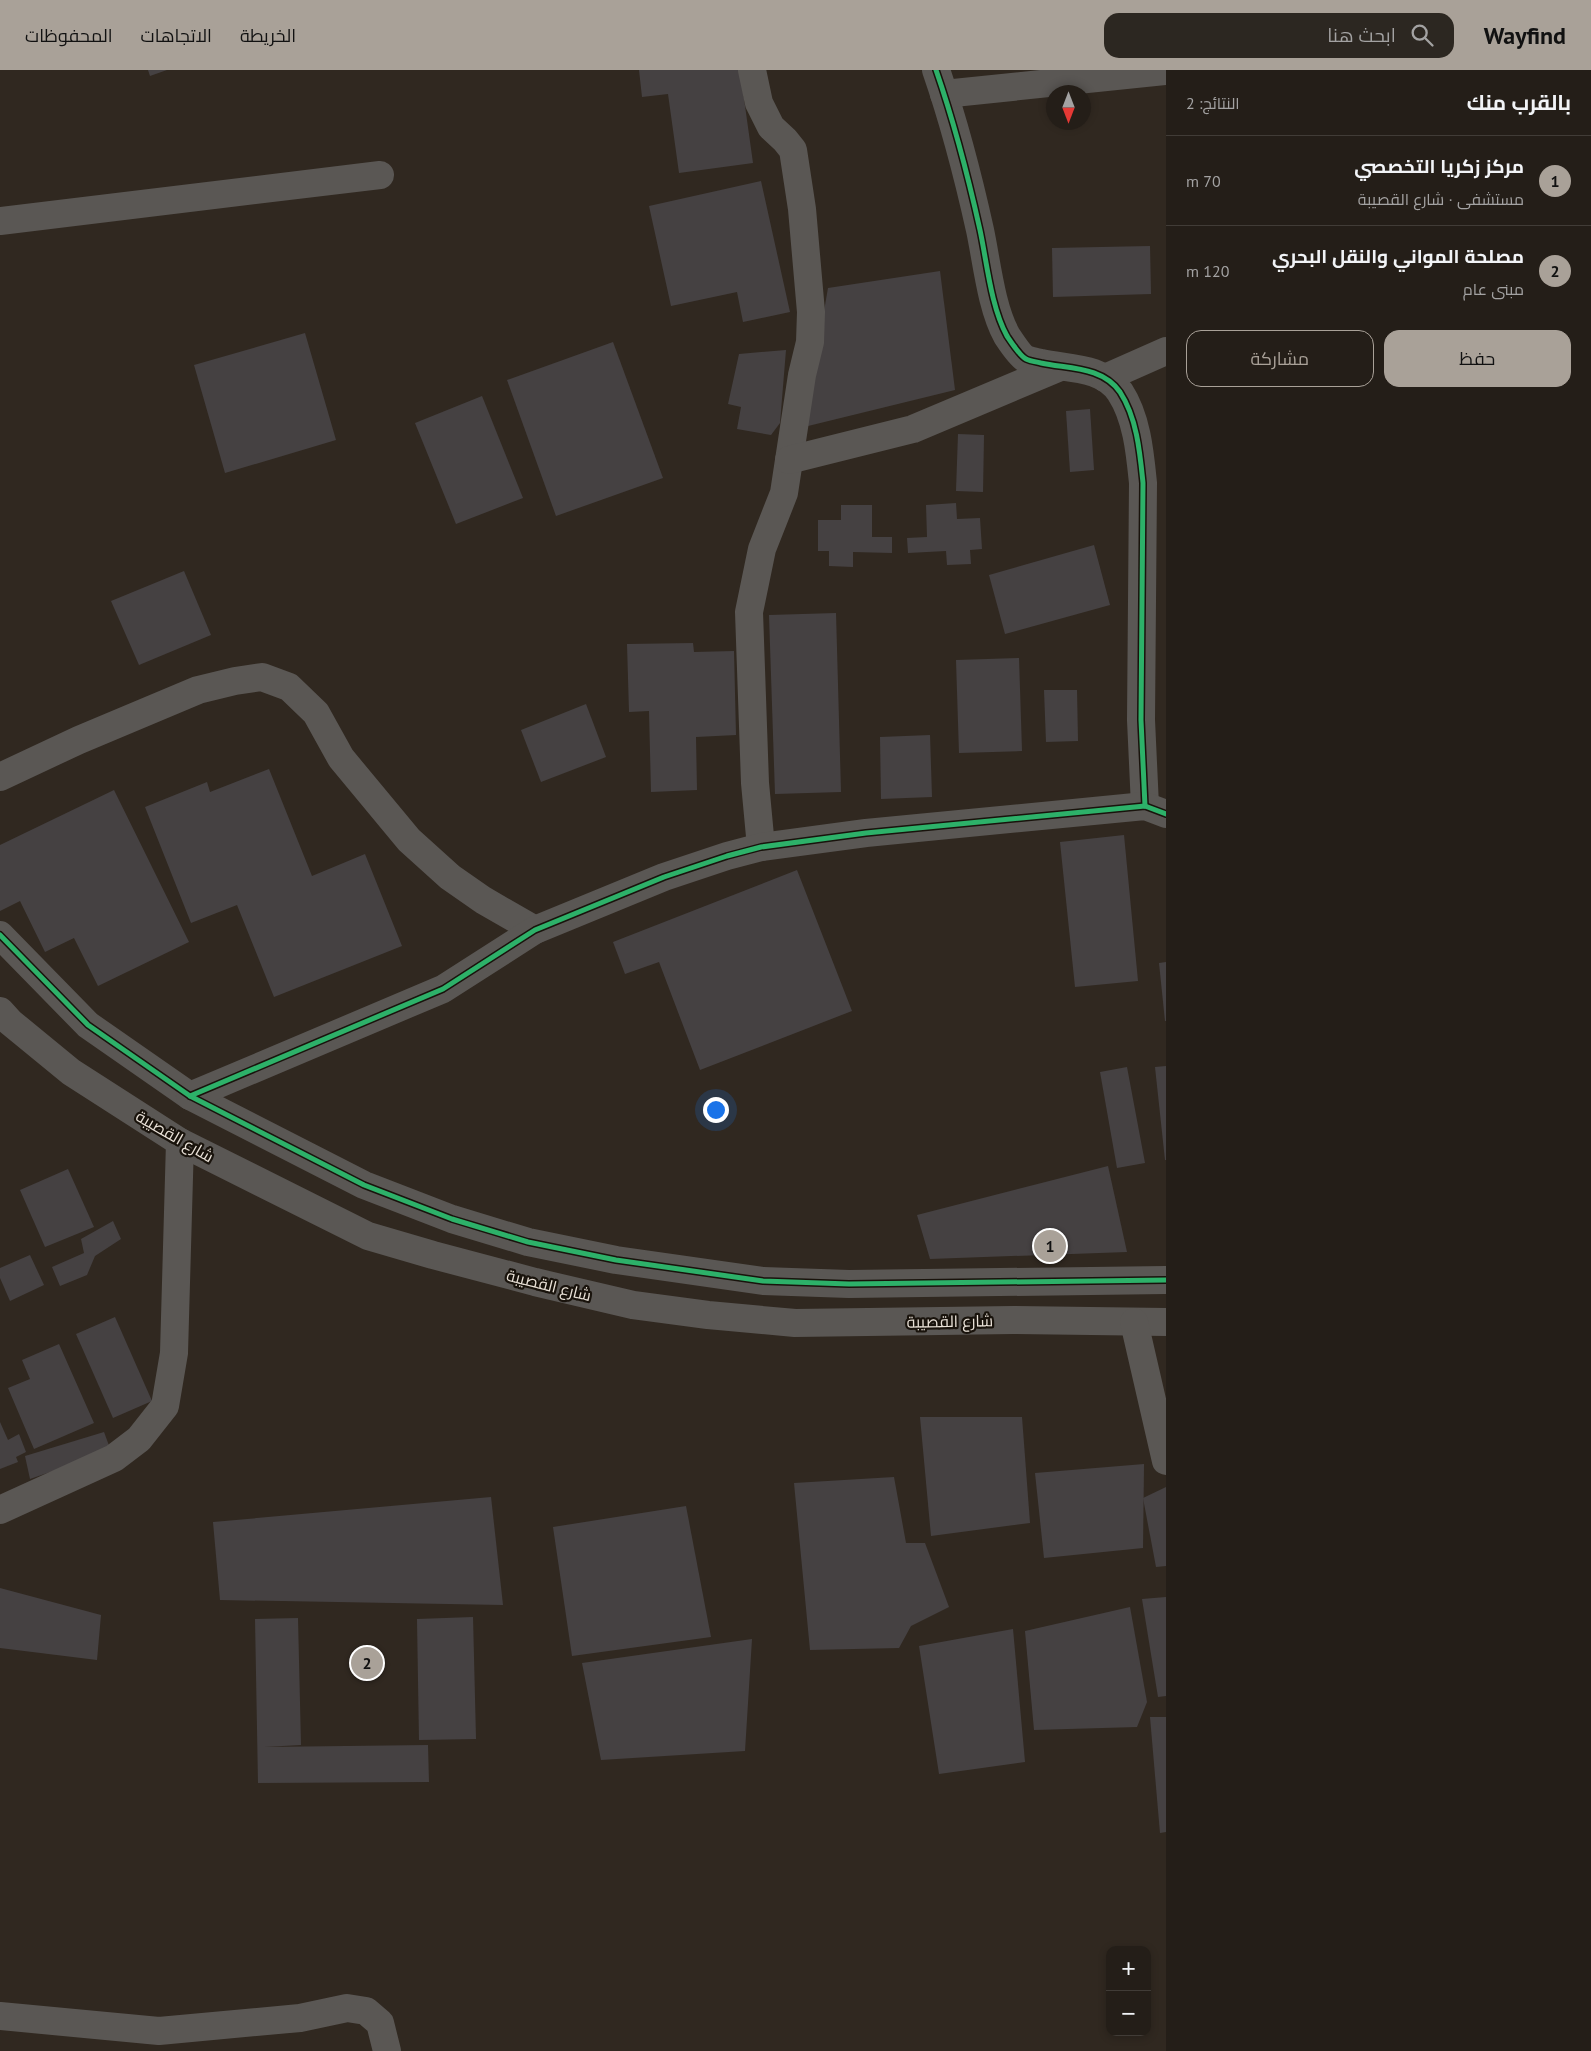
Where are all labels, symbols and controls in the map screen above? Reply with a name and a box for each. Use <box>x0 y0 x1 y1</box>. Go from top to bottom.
search box <box>1104 13 1454 58</box>
text: Wayfind <box>1484 20 1566 51</box>
icon: search <box>1408 21 1436 49</box>
text: ابحث هنا <box>1327 23 1396 47</box>
text: المحفوظات <box>25 24 113 47</box>
text: الاتجاهات <box>141 24 212 47</box>
text: الخريطة <box>240 24 296 47</box>
north arrow <box>1046 85 1091 130</box>
text: بالقرب منك <box>1467 89 1571 116</box>
text: النتائج: 2 <box>1186 93 1240 113</box>
text: مركز زكريا التخصصي <box>1354 154 1524 178</box>
text: 70 m <box>1186 171 1221 191</box>
text: 1 <box>1550 171 1560 191</box>
text: مستشفى · شارع القصيبة <box>1358 189 1524 209</box>
text: مصلحة المواني والنقل البحري <box>1272 244 1524 268</box>
text: 120 m <box>1186 261 1229 281</box>
text: 2 <box>1550 261 1560 281</box>
text: مبنى عام <box>1463 279 1524 299</box>
button: مشاركة <box>1186 330 1374 387</box>
button: حفظ <box>1384 330 1571 387</box>
your location <box>703 1097 729 1123</box>
street label: شارع القصيبة <box>132 1106 217 1168</box>
pin: 1 <box>1034 1227 1066 1265</box>
street label: شارع القصيبة <box>504 1265 593 1307</box>
street label: شارع القصيبة <box>907 1310 993 1334</box>
pin: 2 <box>351 1644 383 1682</box>
map controls <box>1106 1946 1151 2036</box>
button: + <box>1106 1946 1151 1991</box>
button: − <box>1106 1991 1151 2036</box>

